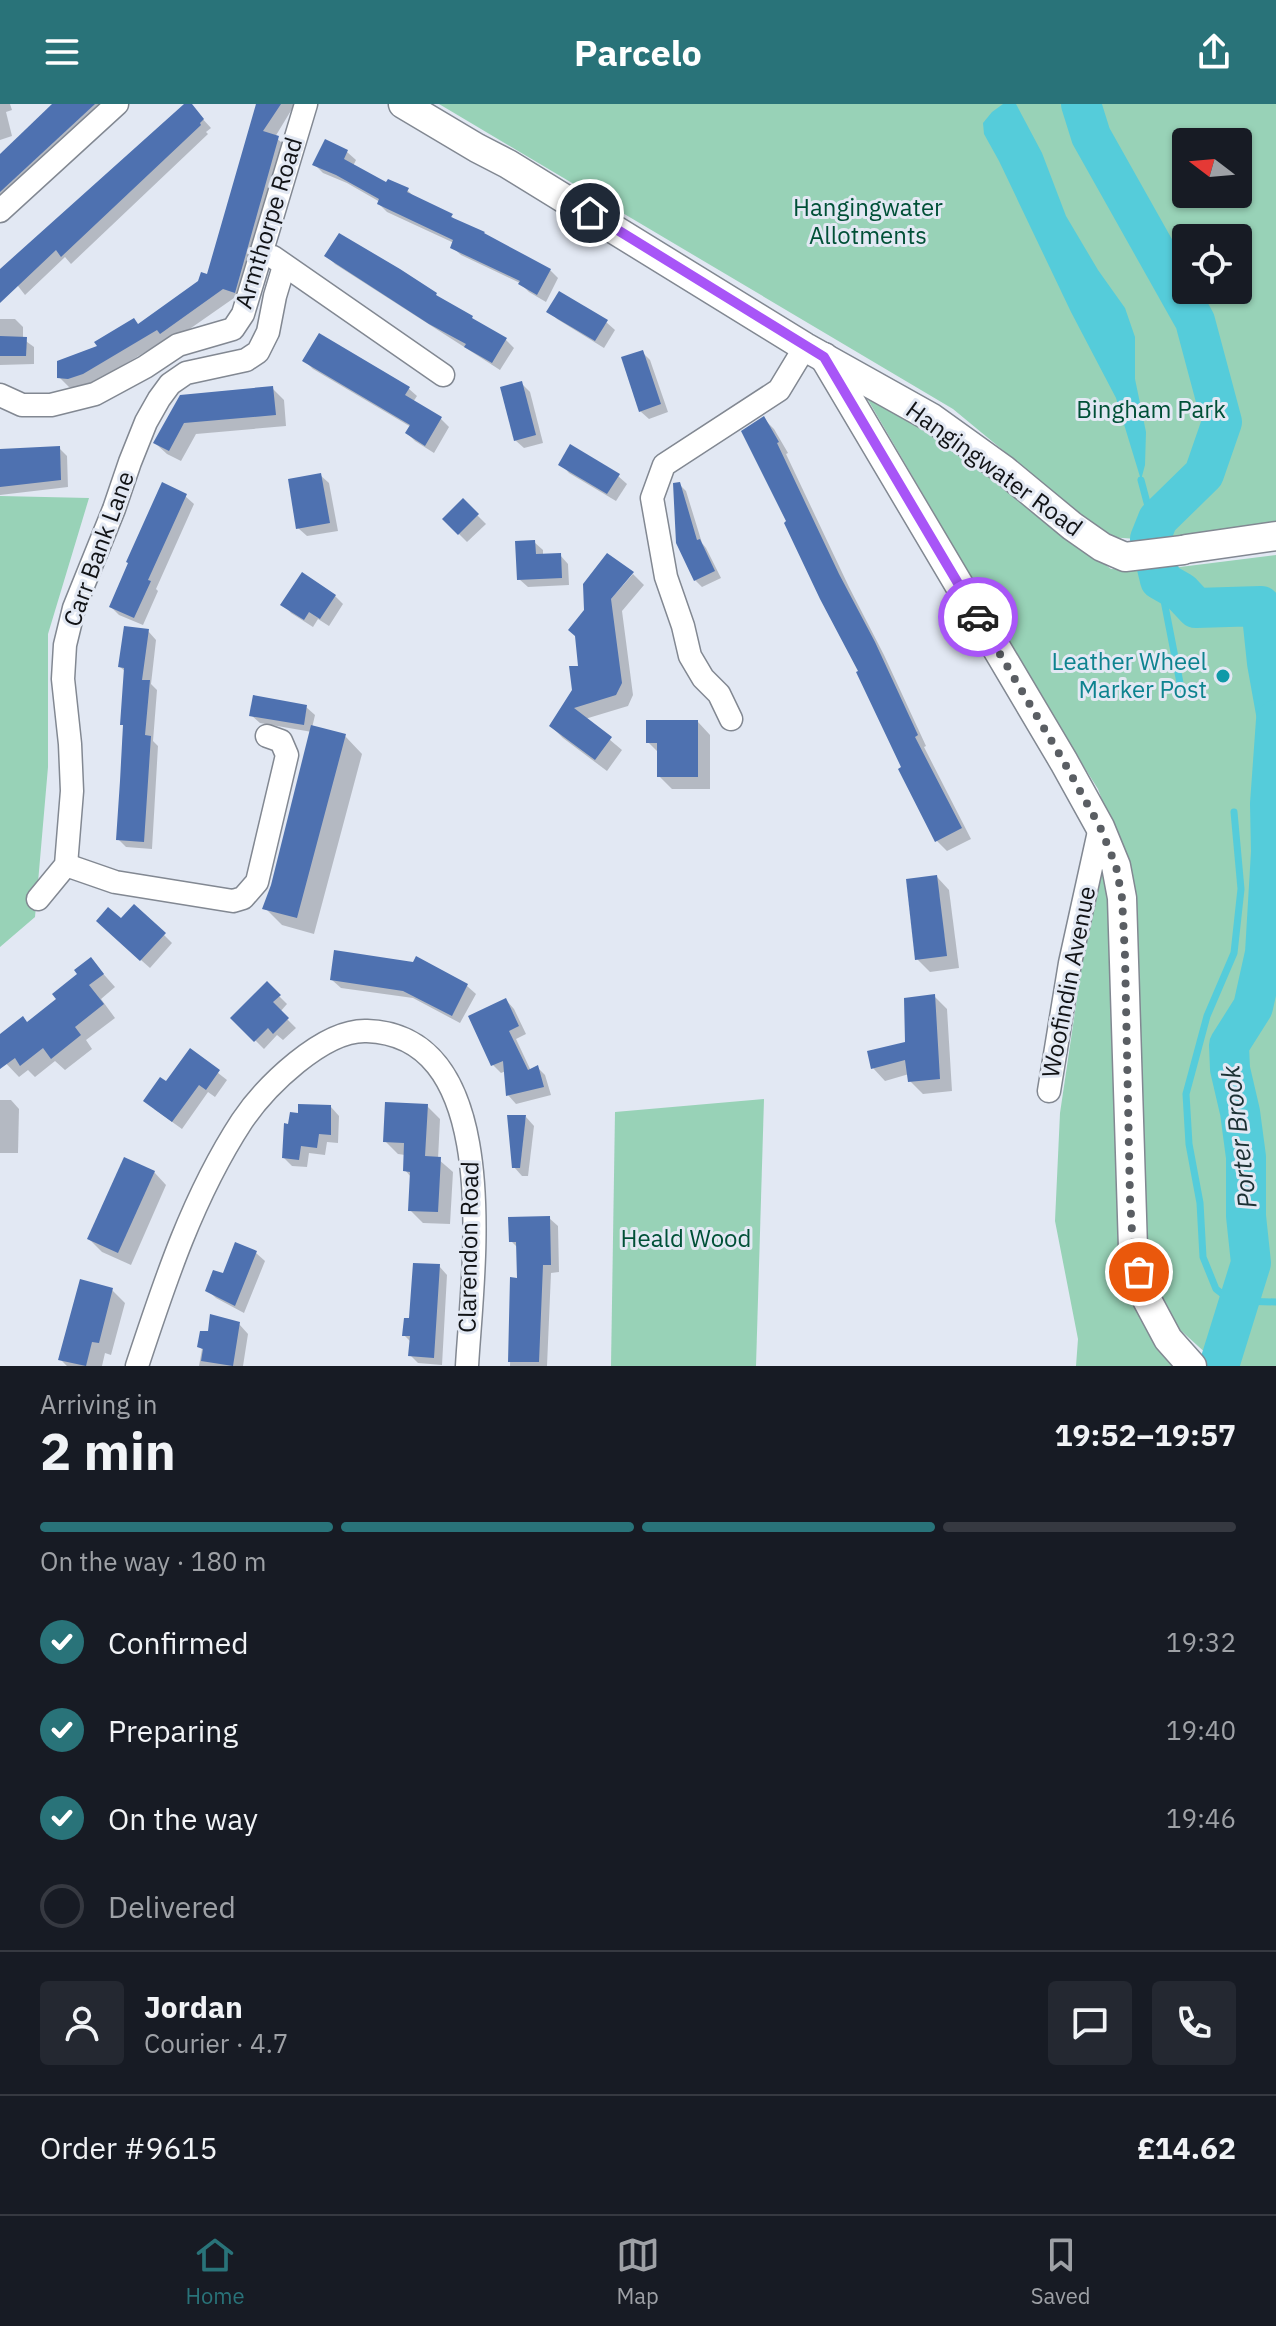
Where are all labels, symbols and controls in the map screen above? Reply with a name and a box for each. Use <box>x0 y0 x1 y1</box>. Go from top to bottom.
text: Parcelo <box>574 29 702 76</box>
icon: menu <box>40 30 84 74</box>
icon: share <box>1192 30 1236 74</box>
north arrow <box>1172 128 1252 208</box>
map controls <box>1172 128 1252 304</box>
street label: Armthorpe Road <box>227 133 309 312</box>
pin <box>556 179 624 247</box>
icon: home <box>568 191 612 235</box>
park label: Hangingwater Allotments <box>793 191 943 251</box>
button: locate <box>1172 224 1252 304</box>
street label: Hangingwater Road <box>900 393 1089 543</box>
park label: Bingham Park <box>1076 393 1226 425</box>
street label: Carr Bank Lane <box>55 467 141 631</box>
courier <box>938 577 1018 657</box>
icon: car <box>956 595 1000 639</box>
place label: Leather Wheel Marker Post <box>1052 645 1207 705</box>
marker: Leather Wheel Marker Post <box>1214 667 1232 685</box>
street label: Woofindin Avenue <box>1034 883 1102 1080</box>
water label: Porter Brook <box>1212 1063 1264 1210</box>
street label: Clarendon Road <box>451 1161 485 1333</box>
park label: Heald Wood <box>621 1222 751 1254</box>
pin <box>1105 1238 1173 1306</box>
icon: bag <box>1117 1250 1161 1294</box>
text: Arriving in <box>40 1387 157 1421</box>
text: 19:52–19:57 <box>1055 1415 1236 1454</box>
text: 2 min <box>40 1417 176 1484</box>
text: On the way · 180 m <box>40 1544 266 1578</box>
icon: check <box>40 1620 84 1664</box>
text: Confirmed <box>108 1623 249 1662</box>
text: 19:32 <box>1166 1625 1236 1659</box>
icon: check <box>40 1708 84 1752</box>
text: Preparing <box>108 1711 238 1750</box>
text: 19:40 <box>1166 1713 1236 1747</box>
icon: check <box>40 1796 84 1840</box>
text: On the way <box>108 1799 258 1838</box>
text: 19:46 <box>1166 1801 1236 1835</box>
text: Delivered <box>108 1887 236 1926</box>
button: person <box>40 1981 124 2065</box>
button: chat <box>1048 1981 1132 2065</box>
button: phone <box>1152 1981 1236 2065</box>
text: Jordan <box>144 1987 243 2026</box>
text: Courier · 4.7 <box>144 2026 288 2060</box>
text: Order #9615 <box>40 2128 217 2167</box>
text: £14.62 <box>1137 2128 1236 2167</box>
tab: Home <box>185 2233 245 2310</box>
tab: Map <box>616 2233 660 2310</box>
tab: Saved <box>1031 2233 1090 2310</box>

